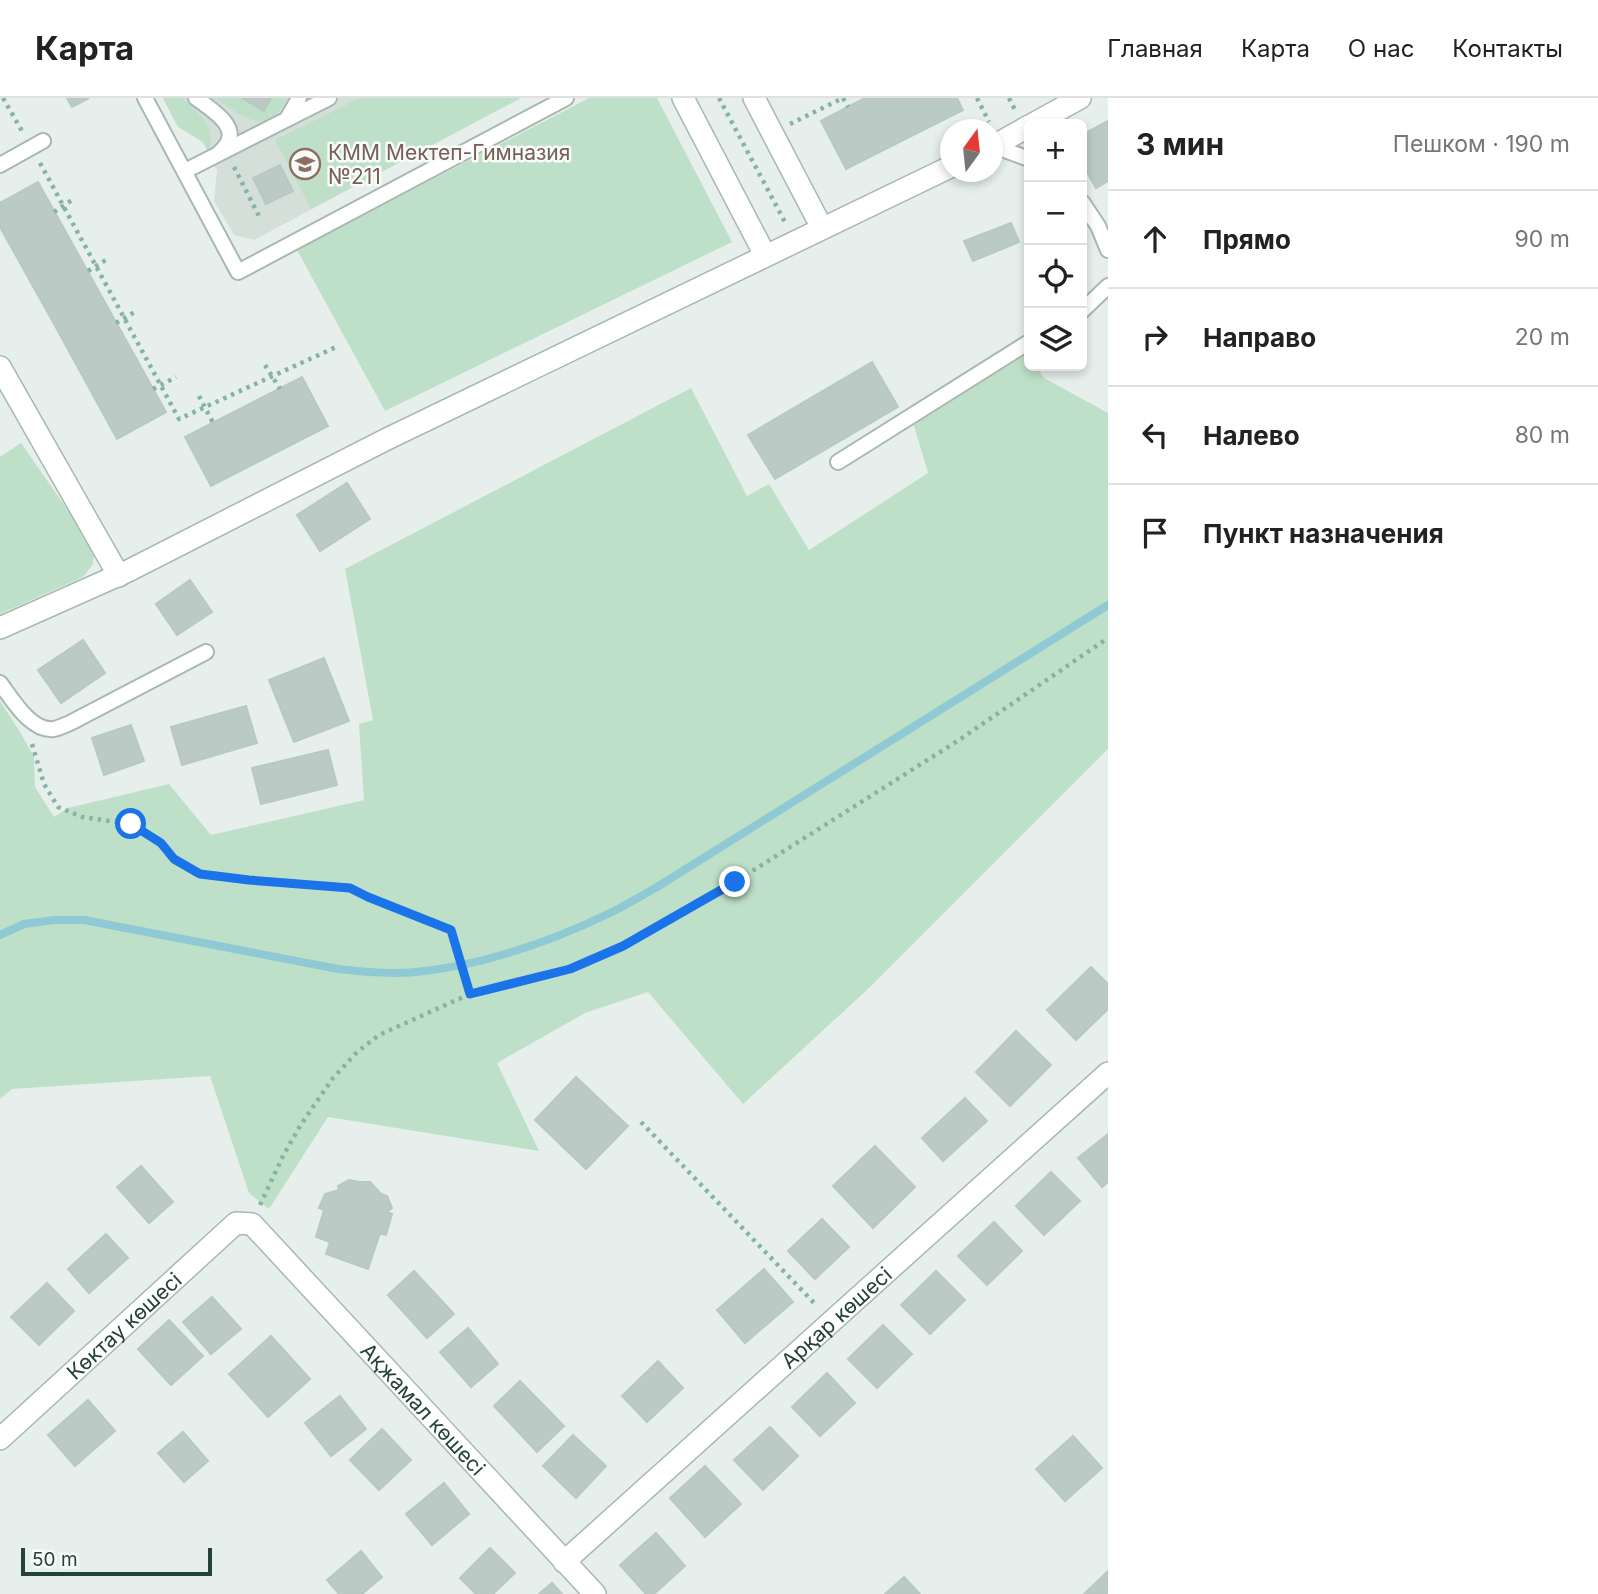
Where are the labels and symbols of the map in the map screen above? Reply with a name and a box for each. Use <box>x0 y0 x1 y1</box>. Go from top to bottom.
north arrow <box>940 119 1003 182</box>
place label: КММ Мектеп-Гимназия №211 <box>328 140 570 189</box>
school or university icon: КММ Мектеп-Гимназия №211 <box>288 147 322 181</box>
route start <box>115 808 146 839</box>
route end <box>719 866 750 897</box>
street label: Арқар көшесі <box>776 1261 897 1373</box>
street label: Көктау көшесі <box>61 1267 186 1384</box>
street label: Ақжамал көшесі <box>356 1338 491 1480</box>
scale bar <box>21 1545 212 1577</box>

